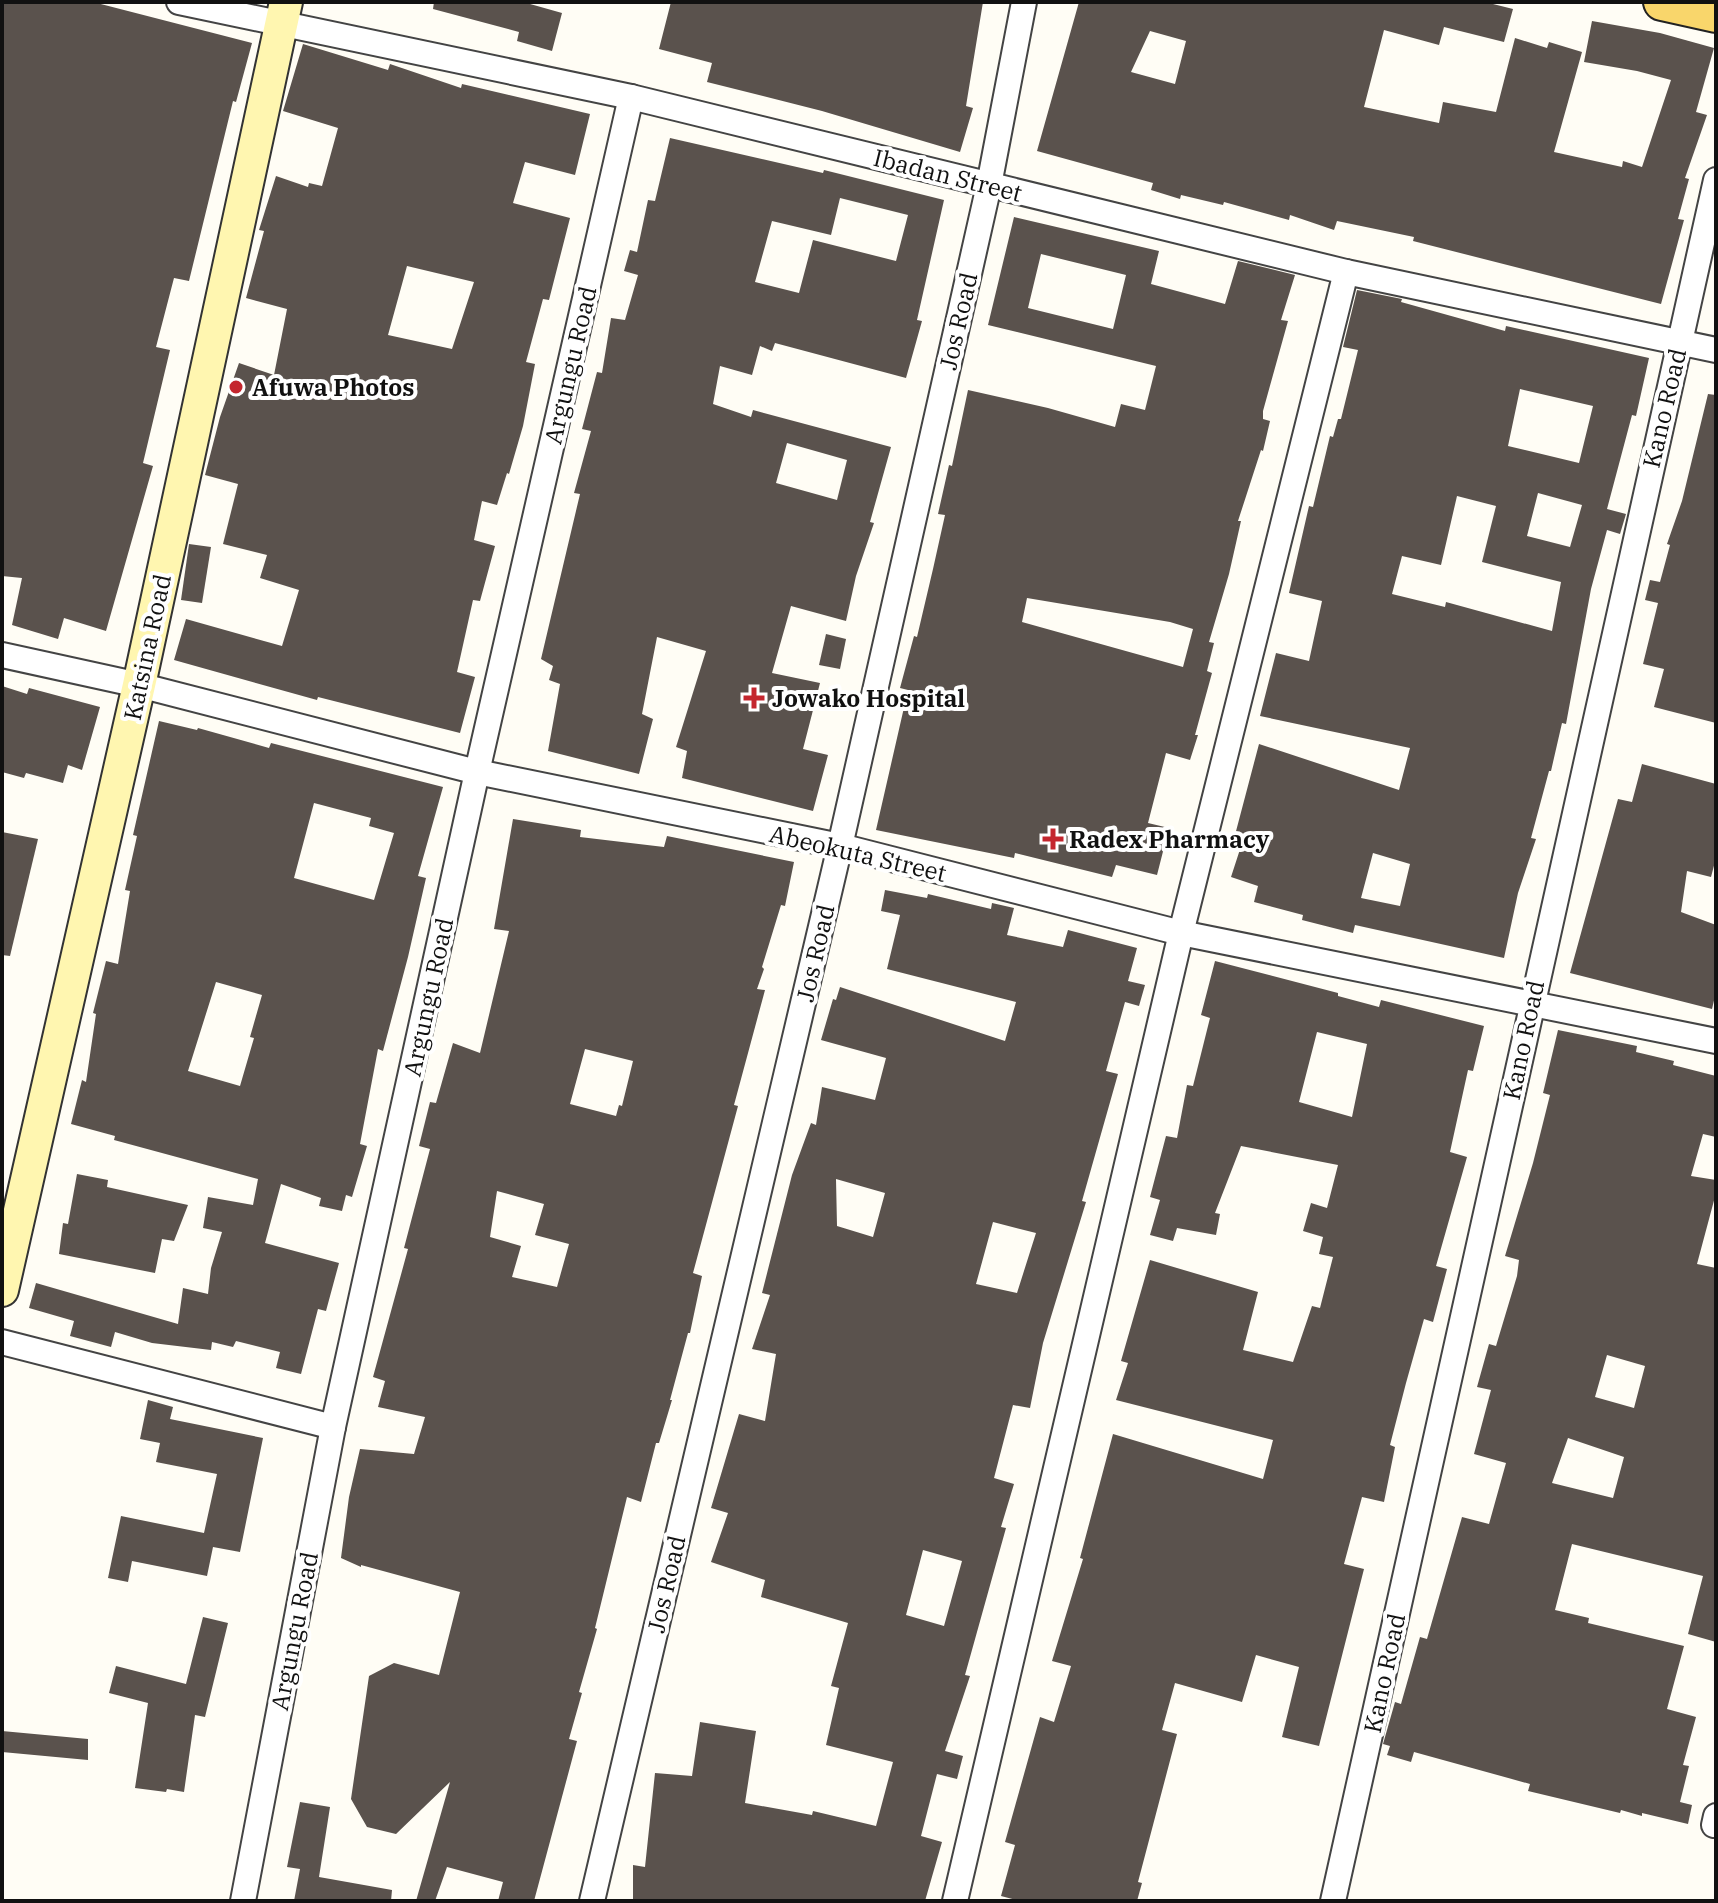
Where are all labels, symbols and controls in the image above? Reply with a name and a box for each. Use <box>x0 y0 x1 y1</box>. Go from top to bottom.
street label: Ibadan Street <box>870 141 1026 209</box>
street label: Jos Road <box>931 269 985 373</box>
street label: Argungu Road <box>536 283 604 447</box>
street label: Kano Road <box>1635 345 1693 471</box>
place label: Afuwa Photos <box>252 371 414 403</box>
marker: Afuwa Photos <box>227 378 245 396</box>
street label: Katsina Road <box>116 571 178 723</box>
place label: Jowako Hospital <box>772 682 965 714</box>
marker: Jowako Hospital <box>743 687 765 709</box>
street label: Abeokuta Street <box>766 817 950 889</box>
place label: Radex Pharmacy <box>1069 823 1270 855</box>
marker: Radex Pharmacy <box>1044 830 1062 848</box>
street label: Jos Road <box>788 901 842 1005</box>
street label: Argungu Road <box>396 915 460 1079</box>
street label: Kano Road <box>1495 977 1551 1103</box>
street label: Jos Road <box>639 1532 693 1636</box>
street label: Argungu Road <box>263 1549 325 1713</box>
street label: Kano Road <box>1356 1610 1412 1736</box>

